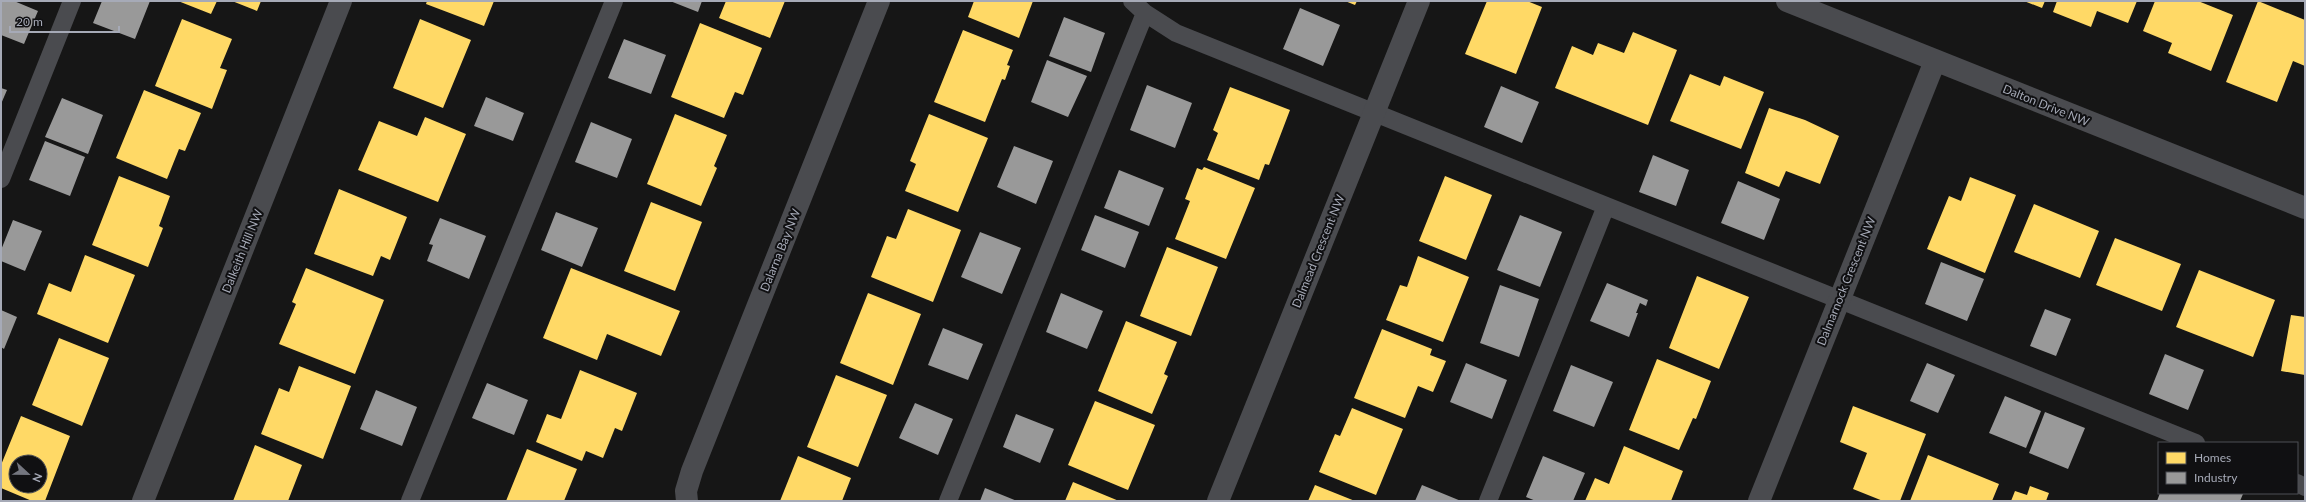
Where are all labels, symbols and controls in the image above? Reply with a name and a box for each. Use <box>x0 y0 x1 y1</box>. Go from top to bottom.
scale bar <box>10 8 119 34</box>
text: 20 m <box>16 14 43 29</box>
street label: Dalton Drive NW <box>2001 81 2092 129</box>
street label: Dalmead Crescent NW <box>1288 192 1348 310</box>
street label: Dalkeith Hill NW <box>218 206 266 295</box>
street label: Dalarna Bay NW <box>757 206 804 294</box>
street label: Dalmarnock Crescent NW <box>1813 214 1879 348</box>
legend <box>2158 442 2298 494</box>
text: Homes <box>2194 450 2231 465</box>
north arrow <box>8 454 48 494</box>
text: Industry <box>2194 470 2238 485</box>
text: N <box>30 472 45 484</box>

